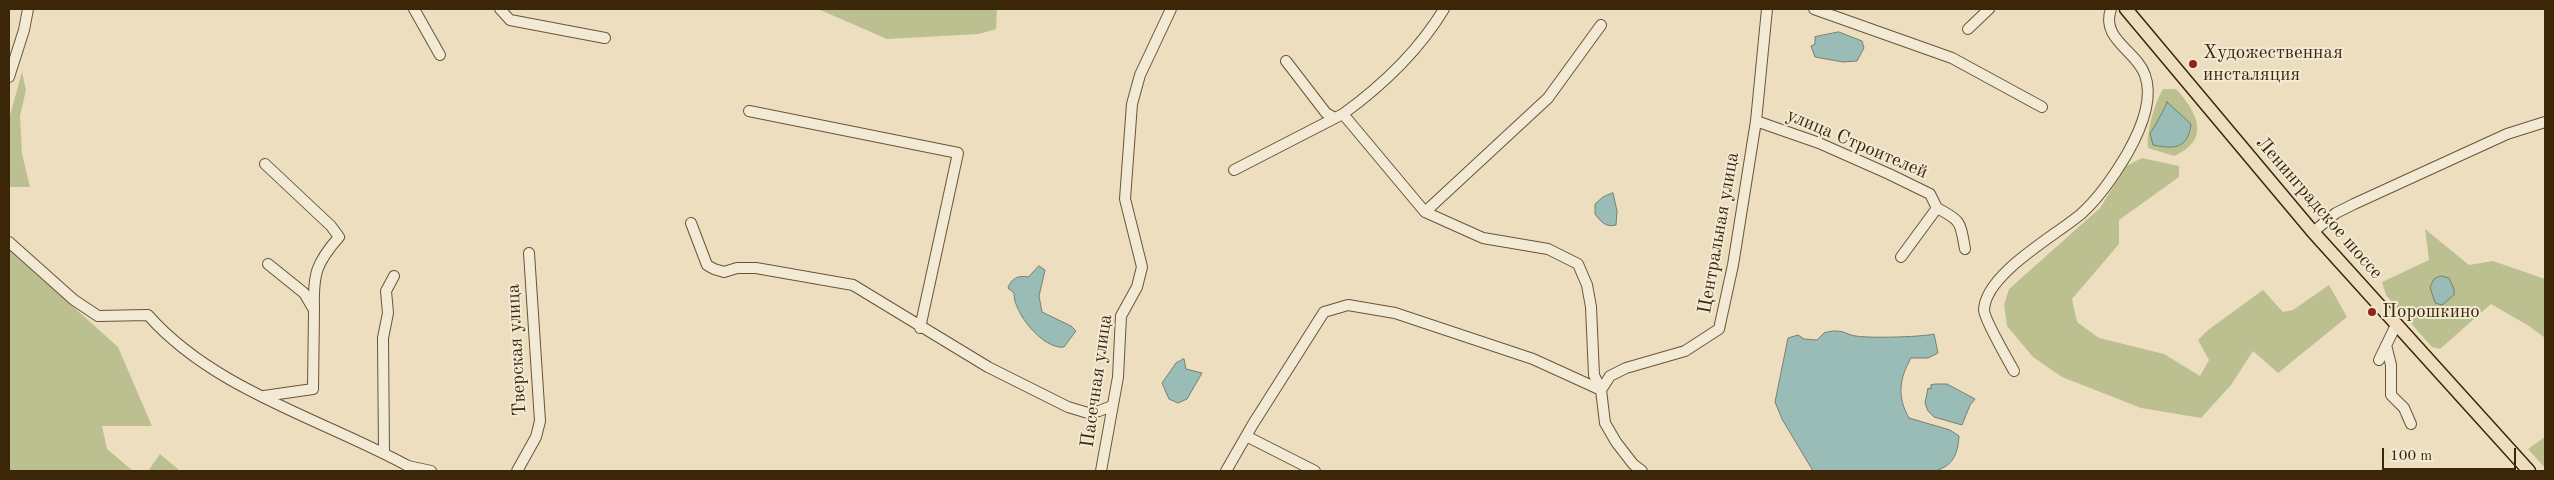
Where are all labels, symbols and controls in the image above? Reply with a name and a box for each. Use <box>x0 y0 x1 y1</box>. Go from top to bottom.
place label: Художественная инсталяция <box>2203 42 2343 86</box>
marker: Художественная инсталяция <box>2187 58 2199 70</box>
street label: улица Строителей <box>1783 104 1931 184</box>
street label: Ленинградское шоссе <box>2251 132 2387 284</box>
street label: Центральная улица <box>1694 150 1744 316</box>
street label: Тверская улица <box>502 283 532 417</box>
place label: Порошкино <box>2382 301 2480 323</box>
marker: Порошкино <box>2366 306 2378 318</box>
street label: Пасечная улица <box>1076 313 1118 449</box>
scale bar <box>2384 438 2518 470</box>
text: 100 m <box>2390 449 2432 464</box>

